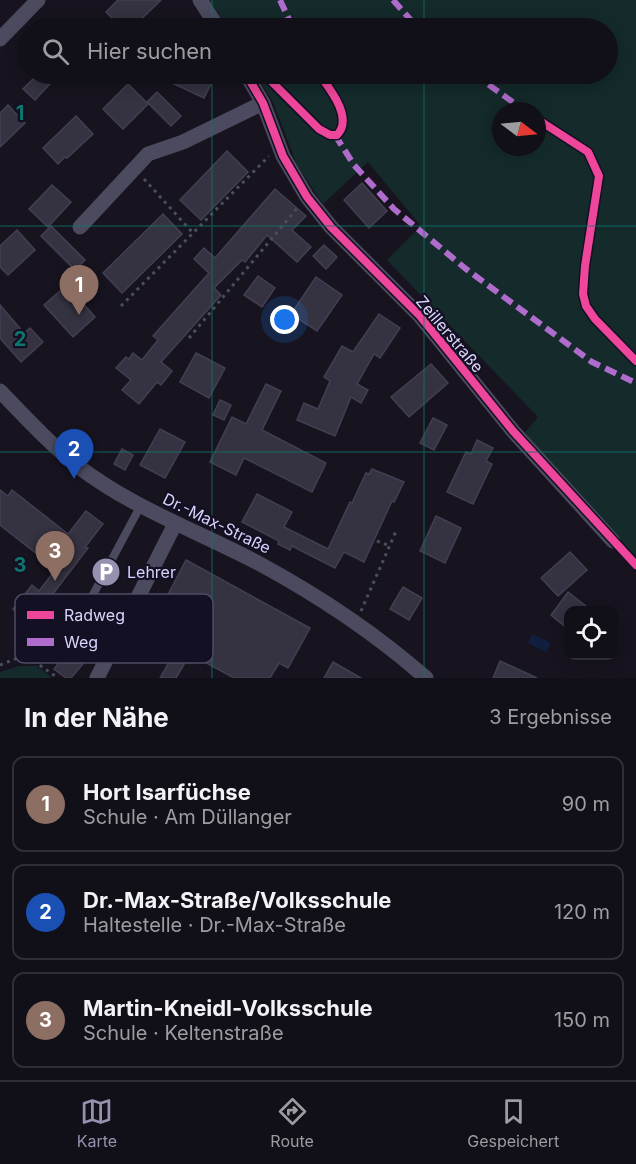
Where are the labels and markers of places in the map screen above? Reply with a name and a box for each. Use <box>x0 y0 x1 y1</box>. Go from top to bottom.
pin: 1 <box>60 266 98 315</box>
pin: 2 <box>54 430 94 479</box>
pin: 3 <box>36 532 74 581</box>
parking icon: Lehrer <box>90 556 122 588</box>
place label: Lehrer <box>127 562 176 582</box>

